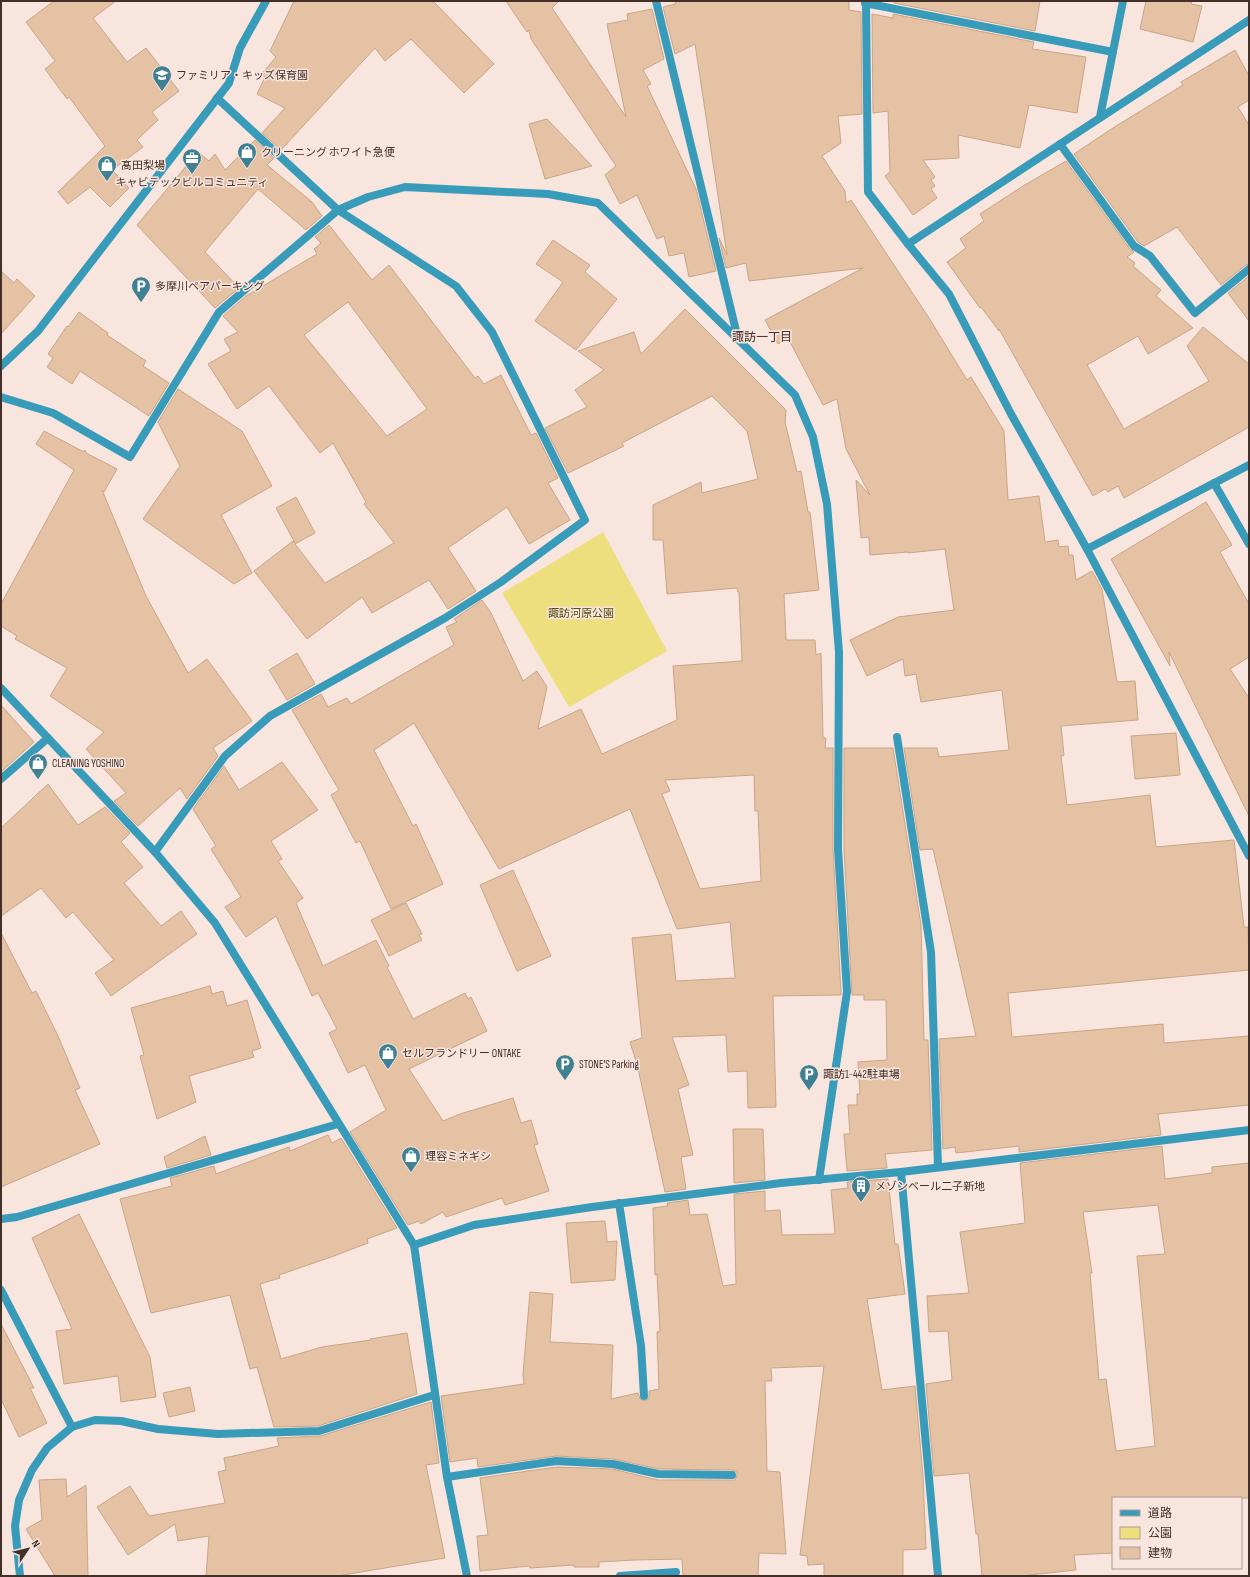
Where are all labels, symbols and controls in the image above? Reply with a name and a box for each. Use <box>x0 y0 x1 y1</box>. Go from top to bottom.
school or university icon: ファミリア・キッズ保育園 <box>151 64 173 92</box>
place label: ファミリア・キッズ保育園 <box>176 69 308 82</box>
shop icon: クリーニング ホワイト急便 <box>236 141 258 169</box>
place label: クリーニング ホワイト急便 <box>261 146 396 159</box>
office icon: キャビテックビルコミュニティ <box>181 147 203 175</box>
shop icon: 髙田梨場 <box>96 154 118 182</box>
place label: 髙田梨場 <box>121 159 165 172</box>
place label: キャビテックビルコミュニティ <box>115 176 269 189</box>
parking icon: 多摩川ペアパーキング <box>130 275 152 303</box>
place label: 多摩川ペアパーキング <box>155 280 264 293</box>
district label: 諏訪一丁目 <box>732 330 792 345</box>
park label: 諏訪河原公園 <box>548 607 614 620</box>
shop icon: CLEANING YOSHINO <box>27 752 49 780</box>
place label: CLEANING YOSHINO <box>52 757 125 770</box>
shop icon: セルフランドリー ONTAKE <box>377 1042 399 1070</box>
place label: セルフランドリー ONTAKE <box>402 1047 521 1060</box>
parking icon: STONE'S Parking <box>554 1053 576 1081</box>
place label: STONE'S Parking <box>579 1058 640 1071</box>
parking icon: 諏訪1-442駐車場 <box>798 1063 820 1091</box>
place label: 諏訪1-442駐車場 <box>823 1068 900 1081</box>
shop icon: 理容ミネギシ <box>400 1145 422 1173</box>
place label: 理容ミネギシ <box>425 1150 491 1163</box>
building icon: メゾンベール二子新地 <box>850 1175 872 1203</box>
place label: メゾンベール二子新地 <box>875 1180 985 1193</box>
legend <box>1112 1497 1242 1569</box>
text: 道路 <box>1148 1506 1172 1521</box>
text: 公園 <box>1148 1526 1172 1541</box>
north arrow <box>8 1529 48 1569</box>
text: N <box>29 1537 43 1550</box>
text: 建物 <box>1148 1546 1172 1561</box>

